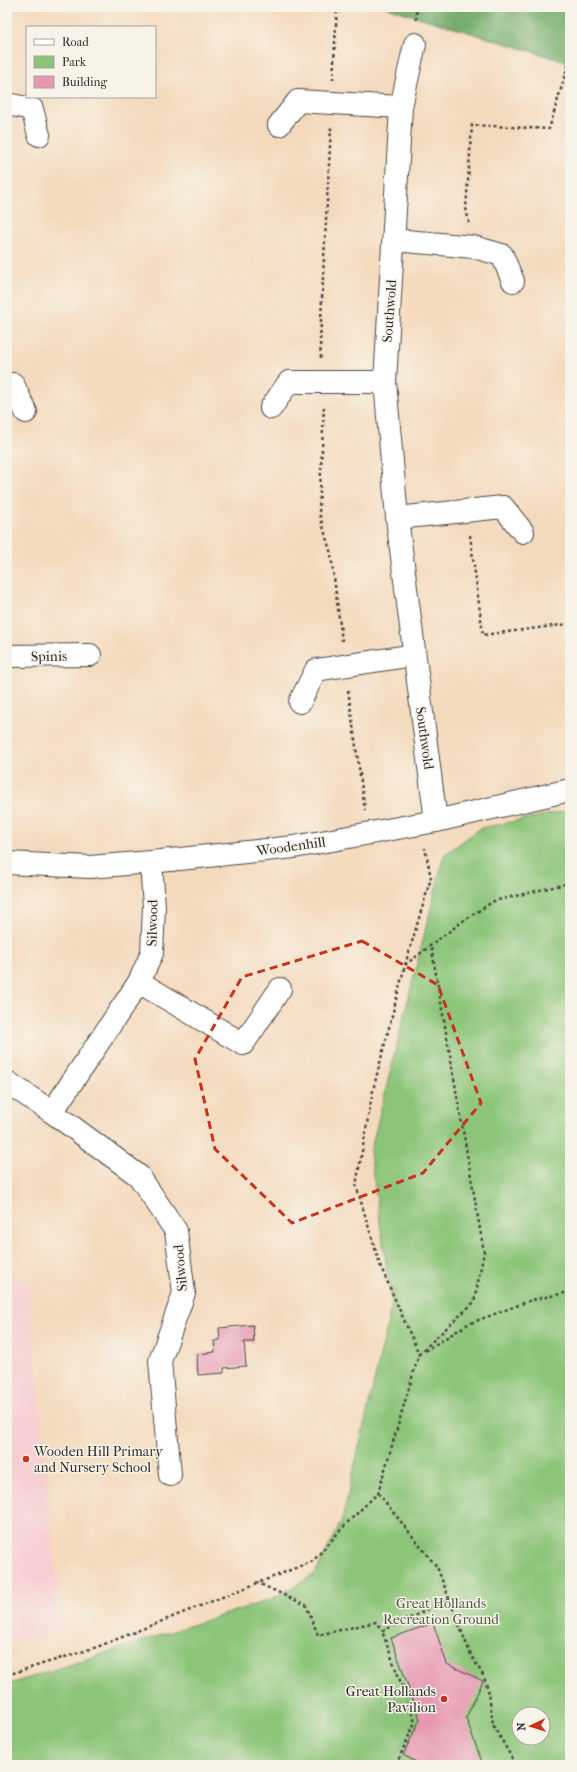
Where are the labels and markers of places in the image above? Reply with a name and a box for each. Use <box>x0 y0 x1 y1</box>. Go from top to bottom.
place label: Wooden Hill Primary and Nursery School <box>33 1443 163 1476</box>
marker: Wooden Hill Primary and Nursery School <box>21 1454 31 1464</box>
place label: Great Hollands Pavilion <box>346 1683 436 1716</box>
marker: Great Hollands Pavilion <box>439 1694 449 1704</box>

